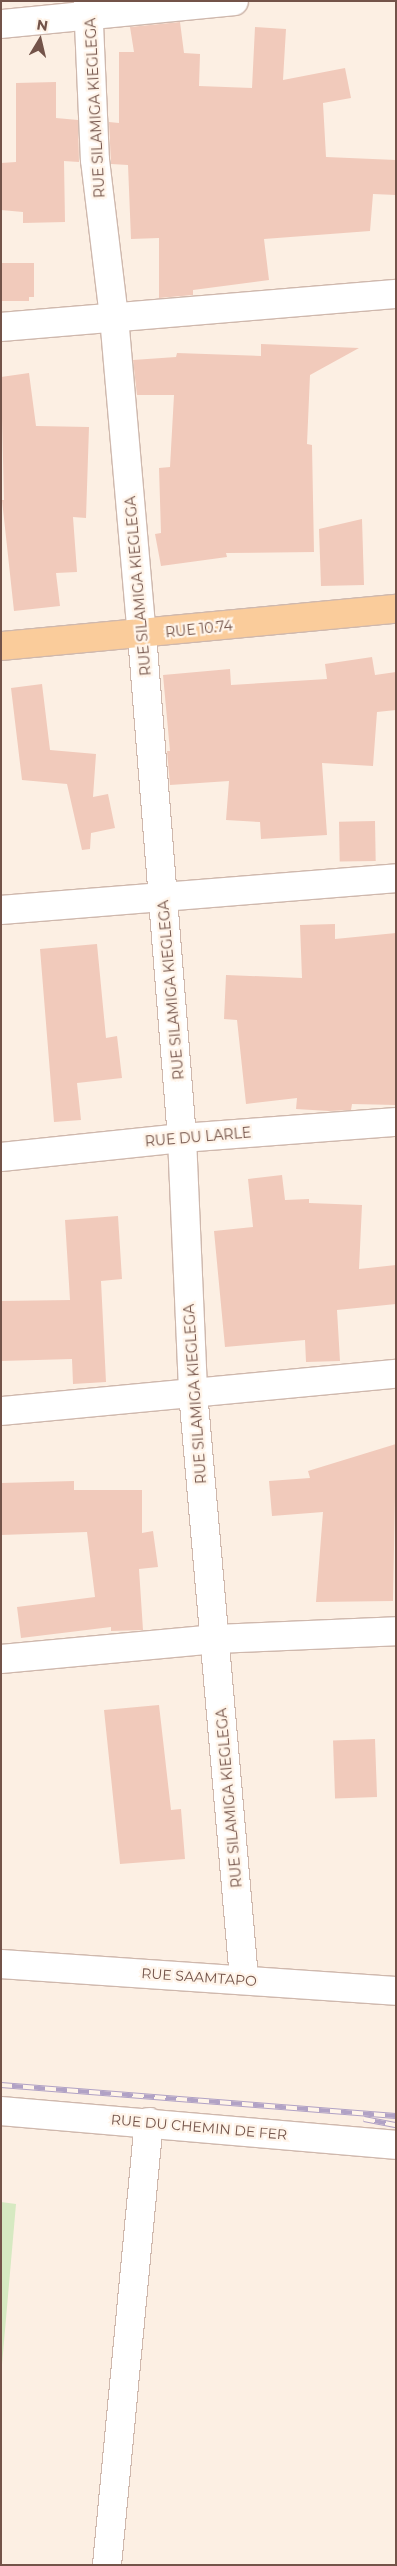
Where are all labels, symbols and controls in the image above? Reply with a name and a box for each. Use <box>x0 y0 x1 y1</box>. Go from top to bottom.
north arrow <box>15 15 65 65</box>
text: N <box>35 15 49 35</box>
street label: RUE SILAMIGA KIEGLEGA <box>82 18 108 198</box>
street label: RUE SILAMIGA KIEGLEGA <box>122 495 154 677</box>
street label: RUE 10.74 <box>164 617 234 641</box>
street label: RUE SILAMIGA KIEGLEGA <box>155 899 187 1081</box>
street label: RUE DU LARLE <box>144 1124 252 1150</box>
street label: RUE SILAMIGA KIEGLEGA <box>180 1303 210 1485</box>
street label: RUE SILAMIGA KIEGLEGA <box>213 1707 245 1889</box>
street label: RUE SAAMTAPO <box>141 1965 257 1989</box>
street label: RUE DU CHEMIN DE FER <box>110 2111 288 2143</box>

